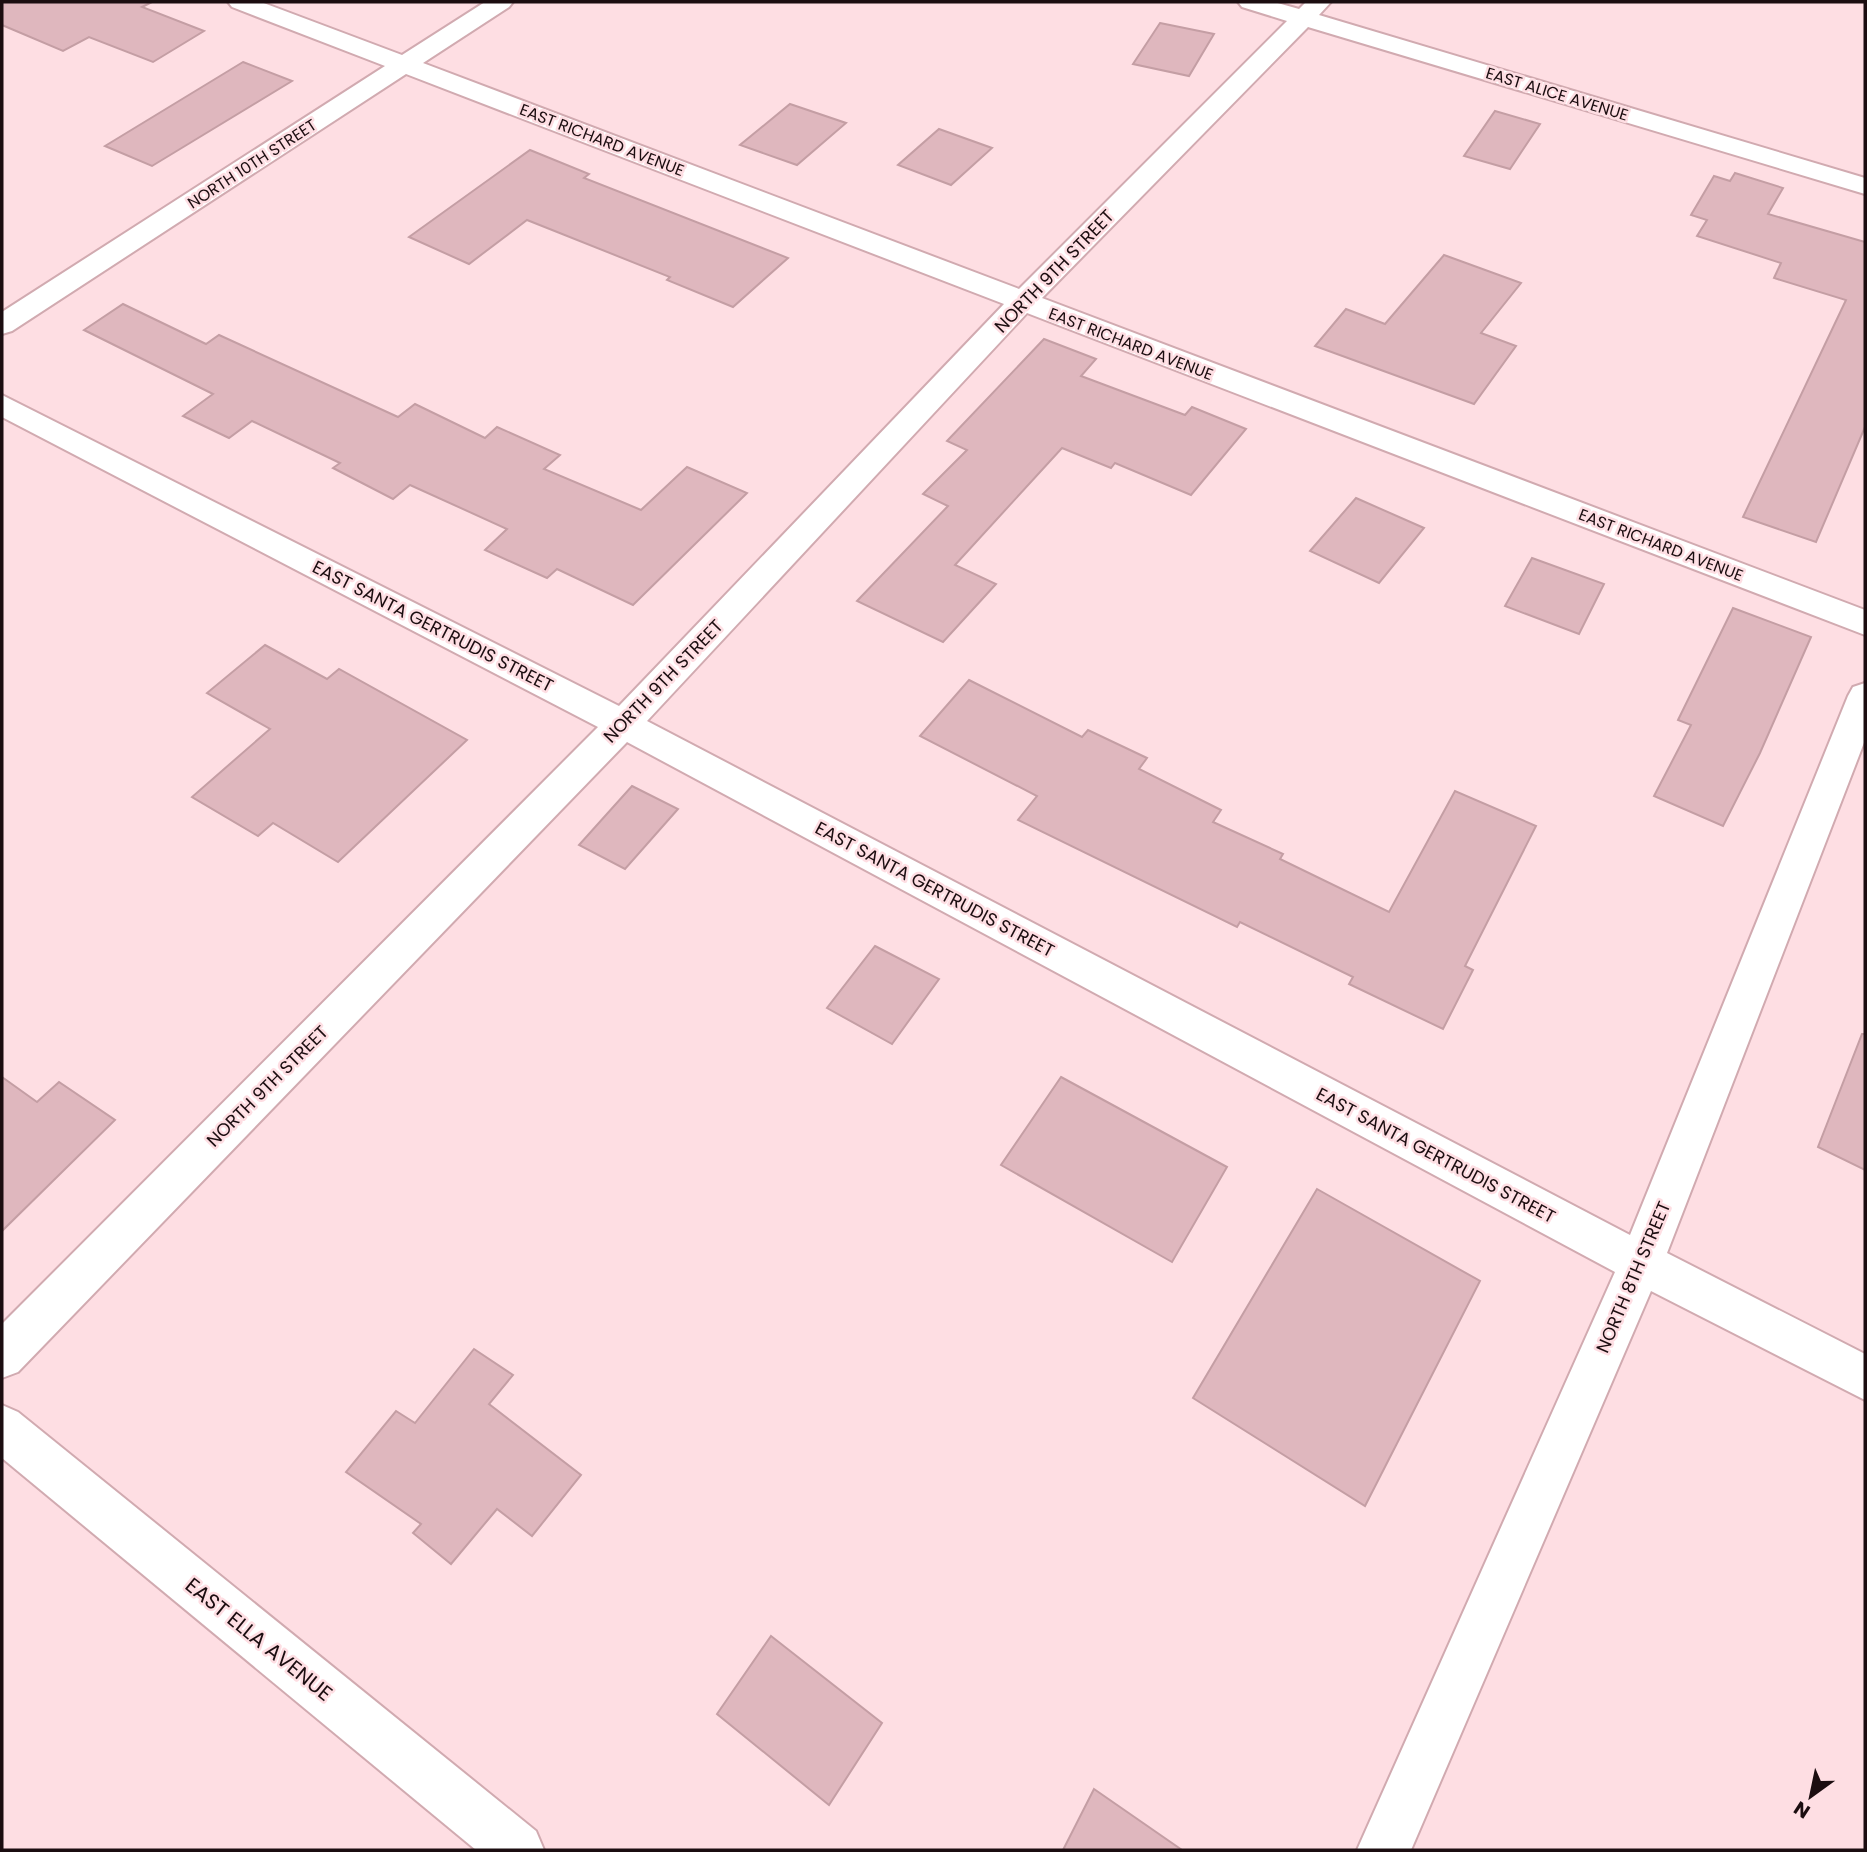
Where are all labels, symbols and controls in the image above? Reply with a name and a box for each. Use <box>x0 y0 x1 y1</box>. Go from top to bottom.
street label: EAST ALICE AVENUE <box>1483 61 1631 127</box>
street label: EAST RICHARD AVENUE <box>516 98 688 182</box>
street label: NORTH 10TH STREET <box>183 113 321 214</box>
street label: NORTH 9TH STREET <box>989 204 1120 338</box>
street label: EAST RICHARD AVENUE <box>1045 302 1217 386</box>
street label: EAST RICHARD AVENUE <box>1575 503 1747 587</box>
street label: EAST SANTA GERTRUDIS STREET <box>308 554 558 698</box>
street label: NORTH 9TH STREET <box>598 614 729 748</box>
street label: EAST SANTA GERTRUDIS STREET <box>811 815 1059 963</box>
street label: NORTH 9TH STREET <box>201 1020 333 1152</box>
street label: EAST SANTA GERTRUDIS STREET <box>1312 1081 1560 1229</box>
street label: NORTH 8TH STREET <box>1590 1197 1676 1357</box>
street label: EAST ELLA AVENUE <box>179 1571 339 1707</box>
north arrow <box>1776 1761 1846 1831</box>
text: N <box>1789 1795 1815 1825</box>

